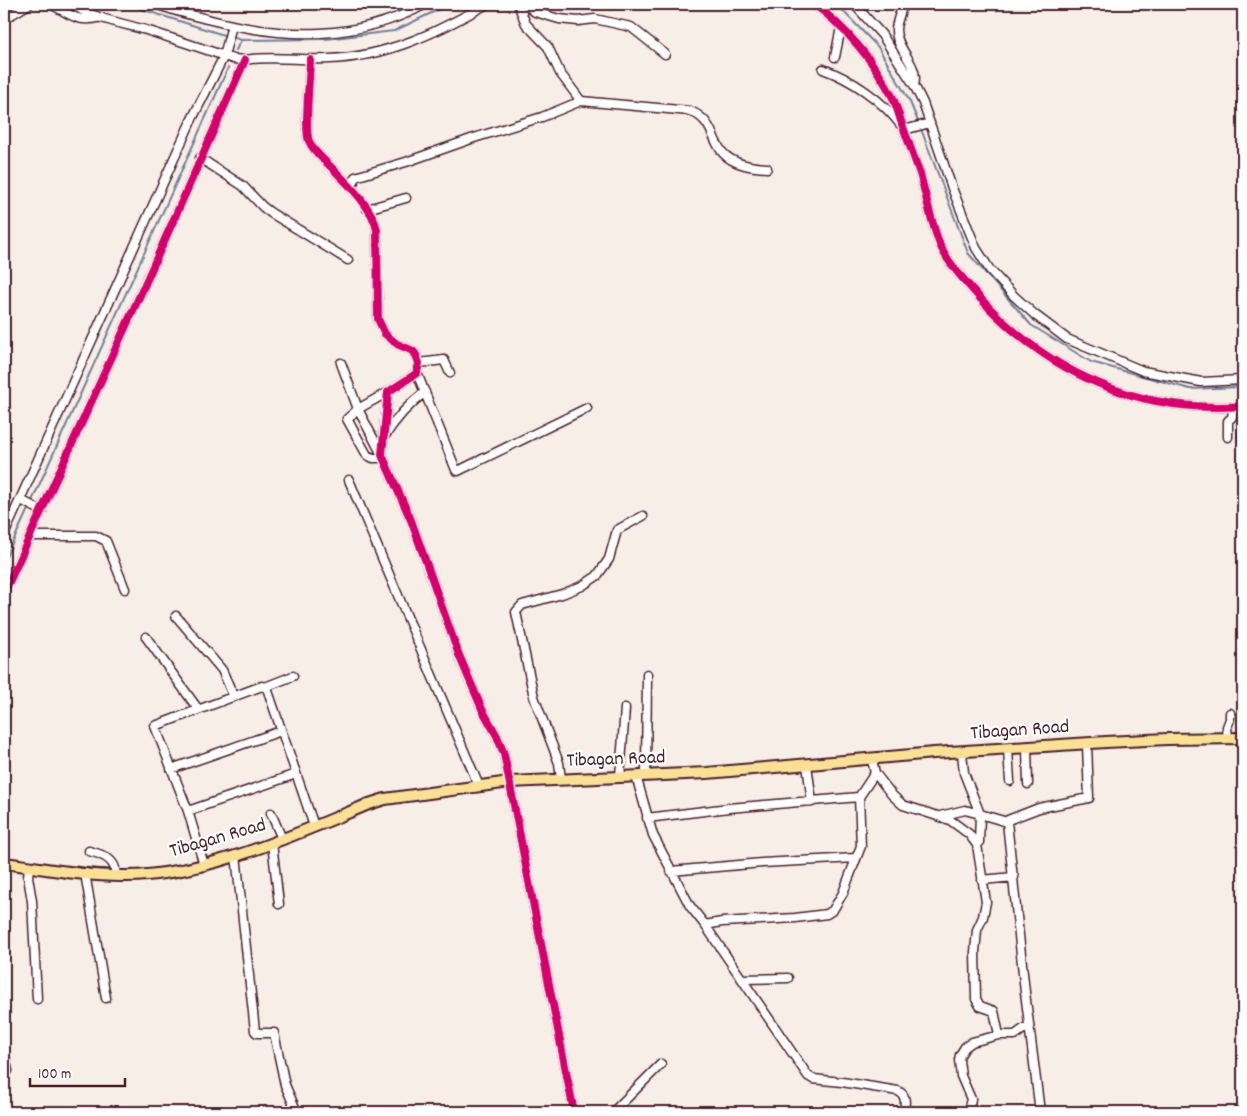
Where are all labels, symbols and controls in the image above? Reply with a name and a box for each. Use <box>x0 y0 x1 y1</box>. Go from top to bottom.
street label: Tibagan Road <box>970 714 1070 748</box>
street label: Tibagan Road <box>566 744 666 776</box>
street label: Tibagan Road <box>167 812 269 866</box>
scale bar <box>30 1056 125 1088</box>
text: 100 m <box>38 1064 71 1086</box>

